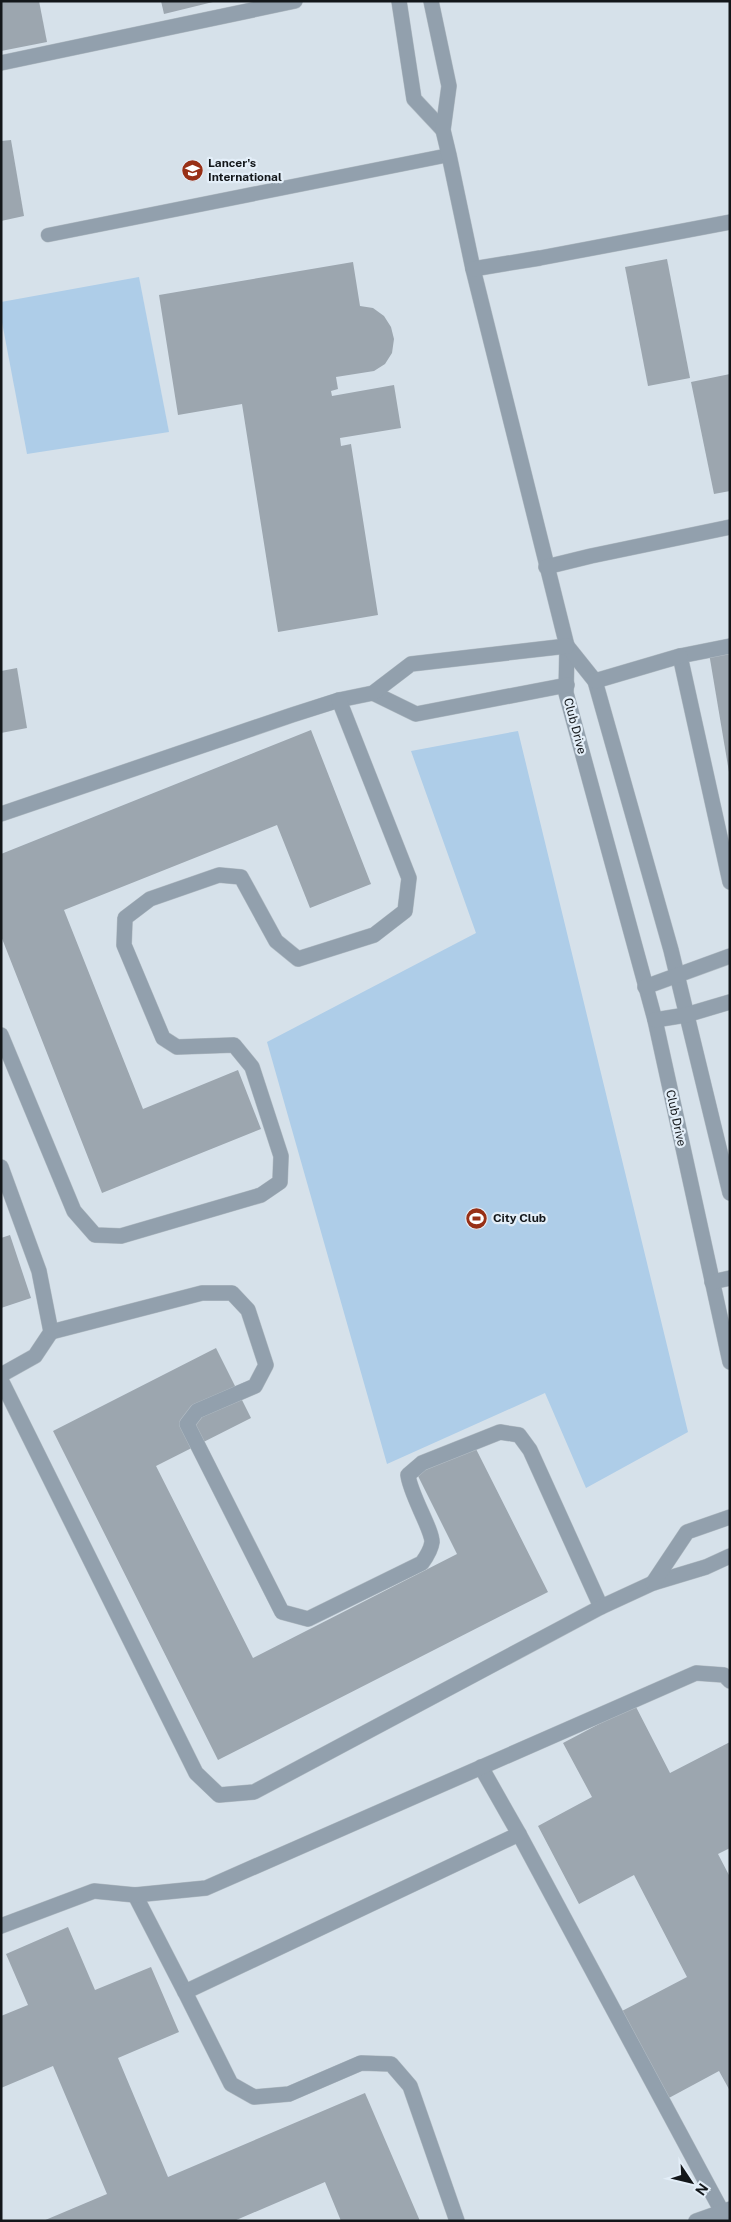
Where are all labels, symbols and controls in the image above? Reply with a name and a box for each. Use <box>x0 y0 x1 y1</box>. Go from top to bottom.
place label: Lancer's International <box>208 156 282 184</box>
school or university icon: Lancer's International <box>180 158 204 182</box>
street label: Club Drive <box>561 696 589 756</box>
street label: Club Drive <box>663 1088 689 1148</box>
sports icon: City Club <box>465 1206 489 1230</box>
place label: City Club <box>493 1211 546 1225</box>
north arrow <box>666 2157 716 2207</box>
text: N <box>692 2180 711 2199</box>

